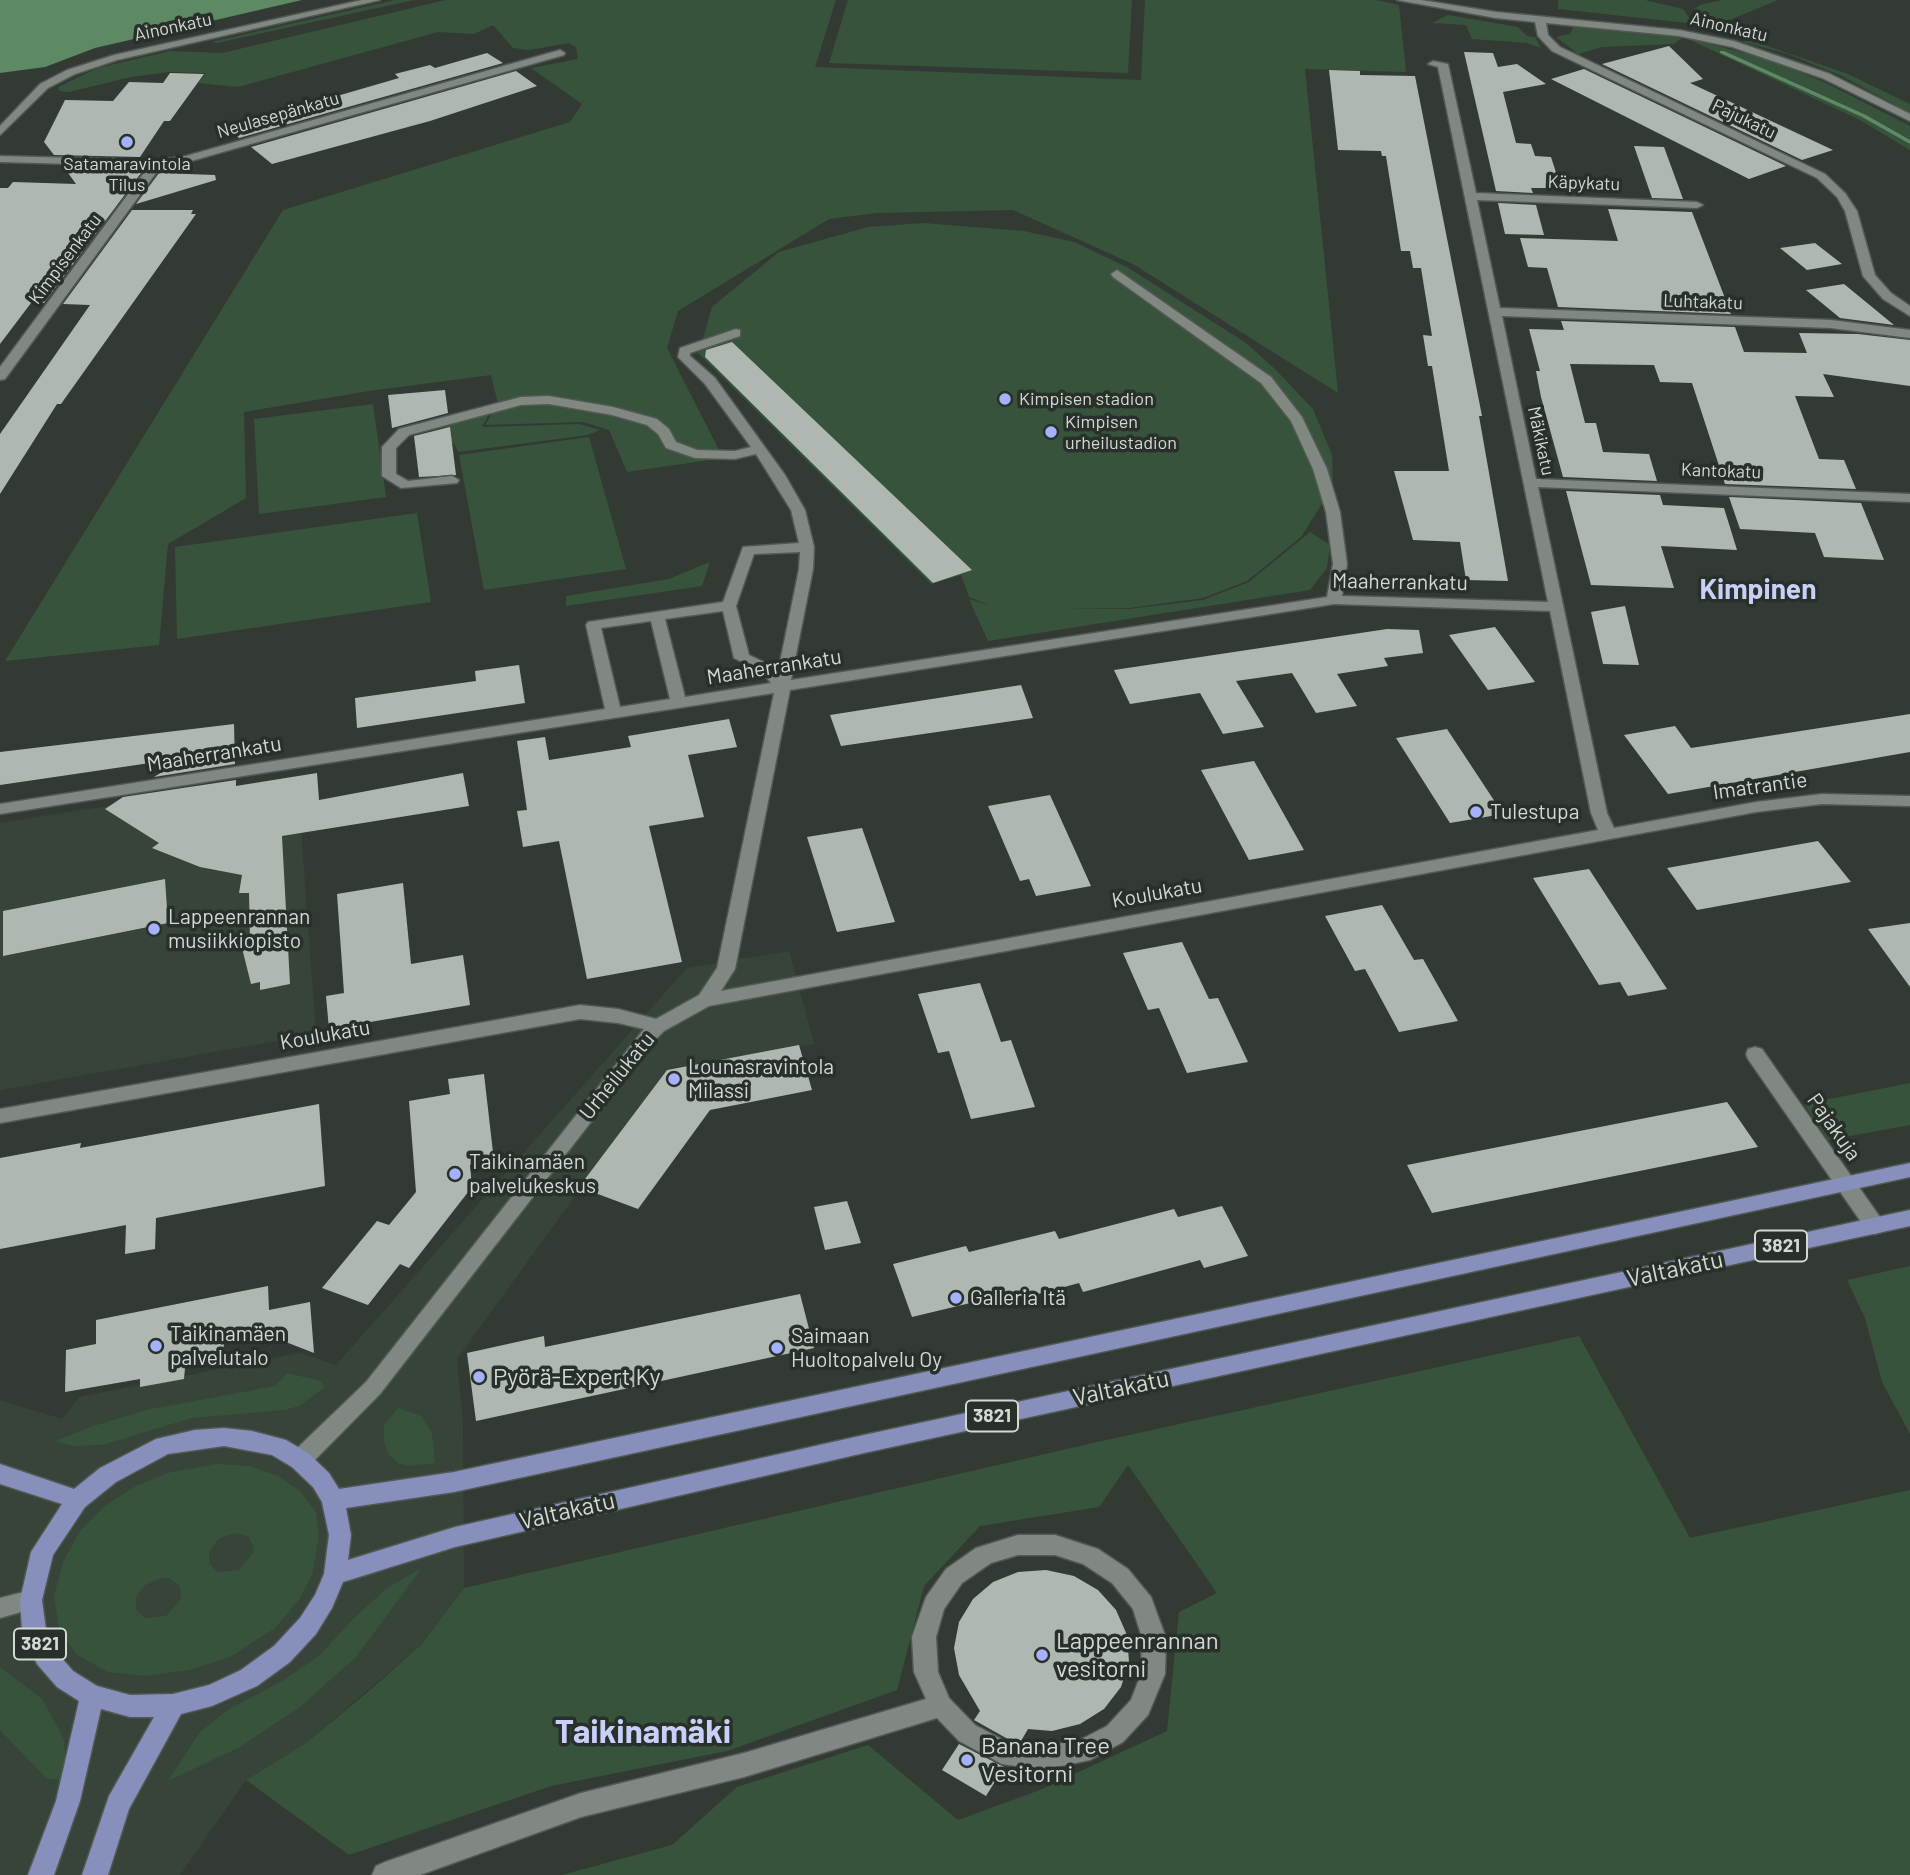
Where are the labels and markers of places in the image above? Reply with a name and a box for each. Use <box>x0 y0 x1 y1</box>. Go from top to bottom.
marker: Satamaravintola Tilus <box>119 134 135 150</box>
place label: Satamaravintola Tilus <box>63 153 191 196</box>
place label: Kimpisen stadion <box>1019 388 1154 410</box>
marker: Kimpisen stadion <box>997 391 1013 407</box>
place label: Kimpisen urheilustadion <box>1065 411 1177 453</box>
marker: Kimpisen urheilustadion <box>1043 424 1059 440</box>
place label: Tulestupa <box>1490 799 1579 825</box>
marker: Tulestupa <box>1468 804 1484 820</box>
place label: Lappeenrannan musiikkiopisto <box>168 904 310 954</box>
marker: Lappeenrannan musiikkiopisto <box>146 921 162 937</box>
place label: Lounasravintola Milassi <box>688 1054 834 1104</box>
marker: Lounasravintola Milassi <box>666 1071 682 1087</box>
place label: Taikinamäen palvelukeskus <box>469 1149 596 1199</box>
marker: Taikinamäen palvelukeskus <box>447 1166 463 1182</box>
place label: Galleria Itä <box>970 1285 1066 1311</box>
marker: Galleria Itä <box>948 1290 964 1306</box>
place label: Taikinamäen palvelutalo <box>170 1321 286 1371</box>
place label: Saimaan Huoltopalvelu Oy <box>791 1323 942 1373</box>
marker: Taikinamäen palvelutalo <box>148 1338 164 1354</box>
marker: Saimaan Huoltopalvelu Oy <box>769 1340 785 1356</box>
place label: Pyörä-Expert Ky <box>493 1363 661 1391</box>
marker: Pyörä-Expert Ky <box>471 1369 487 1385</box>
place label: Lappeenrannan vesitorni <box>1056 1627 1219 1683</box>
marker: Lappeenrannan vesitorni <box>1034 1647 1050 1663</box>
place label: Banana Tree Vesitorni <box>981 1732 1110 1788</box>
marker: Banana Tree Vesitorni <box>959 1752 975 1768</box>

